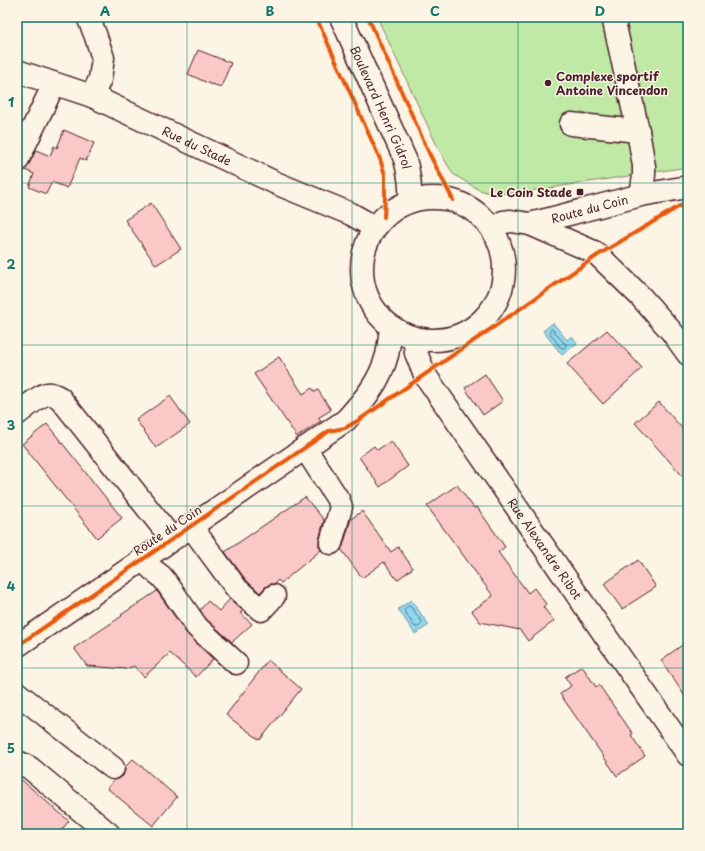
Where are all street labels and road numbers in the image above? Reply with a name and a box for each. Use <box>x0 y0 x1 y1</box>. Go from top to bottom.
street label: Boulevard Henri Gidrol <box>346 43 416 171</box>
street label: Rue du Stade <box>159 121 234 170</box>
street label: Route du Coin <box>549 190 630 227</box>
street label: Rue Alexandre Ribot <box>504 494 587 603</box>
street label: Route du Coin <box>129 500 205 560</box>

